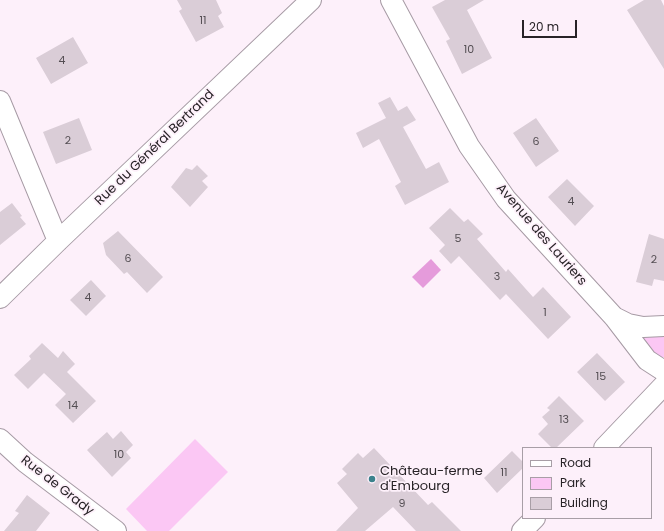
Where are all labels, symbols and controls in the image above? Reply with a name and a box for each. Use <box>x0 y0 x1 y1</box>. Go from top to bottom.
scale bar <box>524 12 579 38</box>
house number: 11 <box>199 14 207 28</box>
text: 20 m <box>529 18 559 35</box>
house number: 10 <box>464 43 474 57</box>
house number: 4 <box>59 54 65 68</box>
street label: Rue du Général Bertrand <box>92 87 218 209</box>
house number: 2 <box>65 134 71 148</box>
house number: 6 <box>533 135 539 149</box>
street label: Avenue des Lauriers <box>493 181 589 289</box>
house number: 4 <box>568 195 574 209</box>
house number: 5 <box>455 232 461 246</box>
house number: 6 <box>125 252 131 266</box>
house number: 2 <box>651 253 657 267</box>
house number: 3 <box>494 270 500 284</box>
house number: 4 <box>85 291 91 305</box>
house number: 1 <box>543 306 547 320</box>
house number: 15 <box>596 370 606 384</box>
house number: 14 <box>68 399 78 413</box>
house number: 13 <box>559 413 569 427</box>
legend <box>522 447 652 519</box>
house number: 10 <box>114 448 124 462</box>
street label: Rue de Grady <box>18 453 96 519</box>
text: Road <box>560 454 591 471</box>
place label: Château-ferme d'Embourg <box>380 464 483 495</box>
house number: 11 <box>500 466 508 480</box>
marker: Château-ferme d'Embourg <box>367 474 377 484</box>
text: Park <box>560 474 586 491</box>
text: Building <box>560 494 608 511</box>
house number: 9 <box>399 497 405 511</box>

